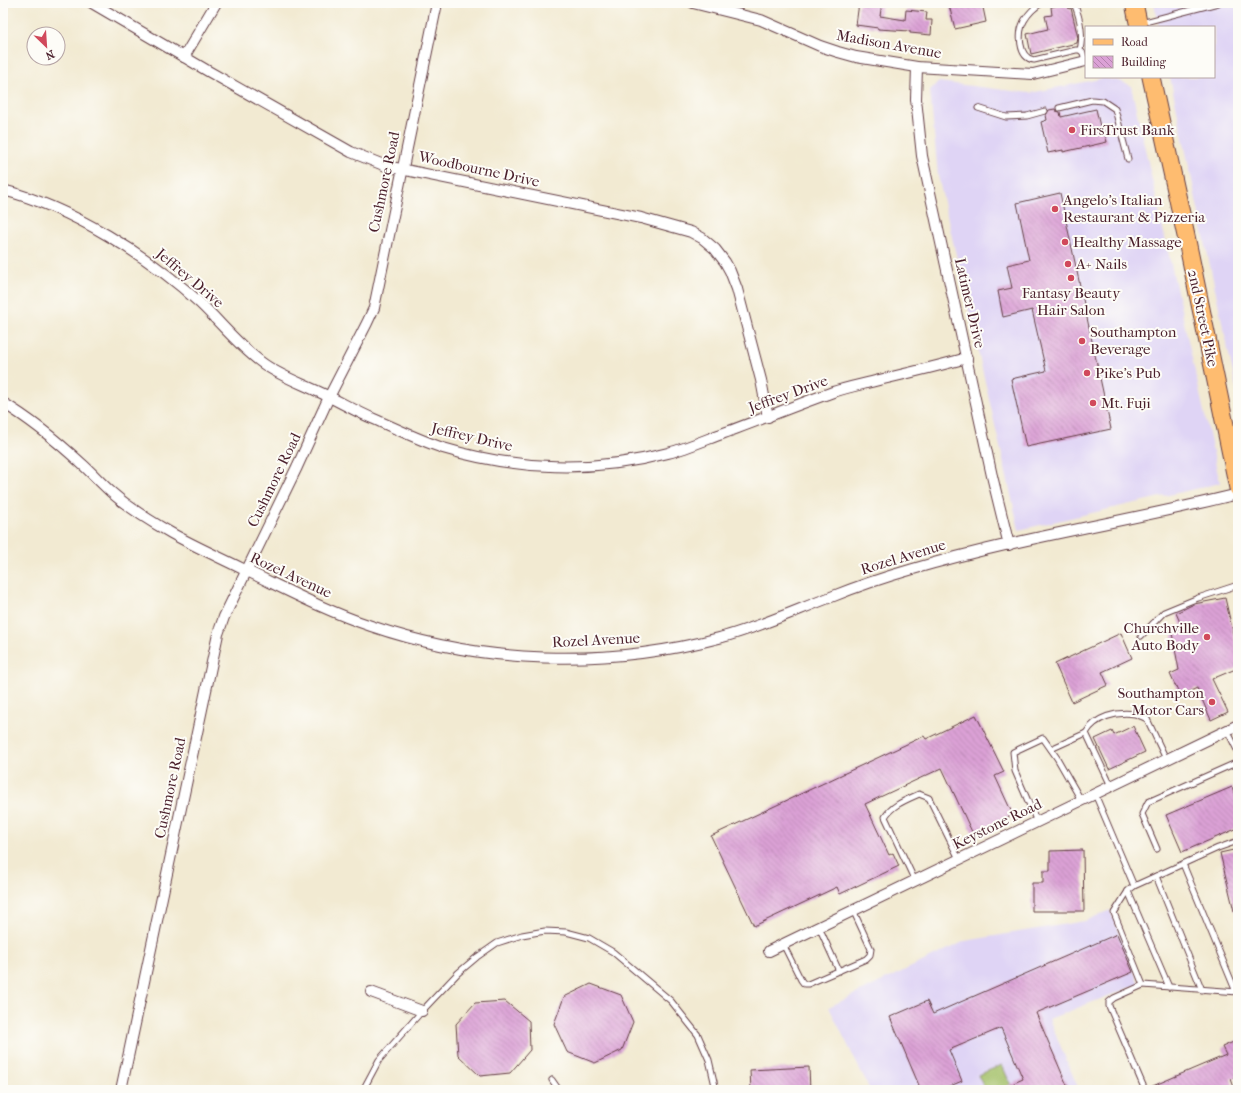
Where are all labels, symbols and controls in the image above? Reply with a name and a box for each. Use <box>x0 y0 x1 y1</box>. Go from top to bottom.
north arrow <box>26 26 66 66</box>
street label: Madison Avenue <box>835 26 944 62</box>
legend <box>1085 26 1215 78</box>
text: Road <box>1121 35 1148 49</box>
text: N <box>43 47 57 63</box>
text: Building <box>1121 55 1166 69</box>
place label: FirsTrust Bank <box>1080 121 1175 139</box>
marker: FirsTrust Bank <box>1067 125 1077 135</box>
street label: Cushmore Road <box>365 129 404 234</box>
street label: Woodbourne Drive <box>416 147 542 191</box>
place label: Angelo's Italian Restaurant & Pizzeria <box>1062 191 1206 226</box>
marker: Angelo's Italian Restaurant & Pizzeria <box>1050 204 1060 214</box>
place label: Healthy Massage <box>1073 233 1182 251</box>
marker: Healthy Massage <box>1060 237 1070 247</box>
street label: Jeffrey Drive <box>152 244 228 312</box>
place label: A+ Nails <box>1075 255 1128 273</box>
street label: Latimer Drive <box>951 256 989 350</box>
marker: A+ Nails <box>1063 259 1073 269</box>
street label: 2nd Street Pike <box>1184 268 1222 369</box>
marker: Fantasy Beauty Hair Salon <box>1066 273 1076 283</box>
place label: Fantasy Beauty Hair Salon <box>1022 284 1121 319</box>
place label: Southampton Beverage <box>1090 323 1177 358</box>
marker: Southampton Beverage <box>1077 336 1087 346</box>
place label: Pike's Pub <box>1095 364 1161 382</box>
marker: Pike's Pub <box>1082 368 1092 378</box>
street label: Jeffrey Drive <box>745 371 831 417</box>
place label: Mt. Fuji <box>1101 394 1151 412</box>
marker: Mt. Fuji <box>1088 398 1098 408</box>
street label: Jeffrey Drive <box>429 419 515 455</box>
street label: Cushmore Road <box>243 429 305 530</box>
street label: Rozel Avenue <box>858 535 948 578</box>
street label: Rozel Avenue <box>247 548 335 602</box>
place label: Churchville Auto Body <box>1124 619 1200 654</box>
street label: Rozel Avenue <box>552 629 641 651</box>
marker: Churchville Auto Body <box>1202 632 1212 642</box>
place label: Southampton Motor Cars <box>1117 684 1204 719</box>
marker: Southampton Motor Cars <box>1207 697 1217 707</box>
street label: Cushmore Road <box>151 735 190 840</box>
street label: Keystone Road <box>950 794 1045 853</box>

